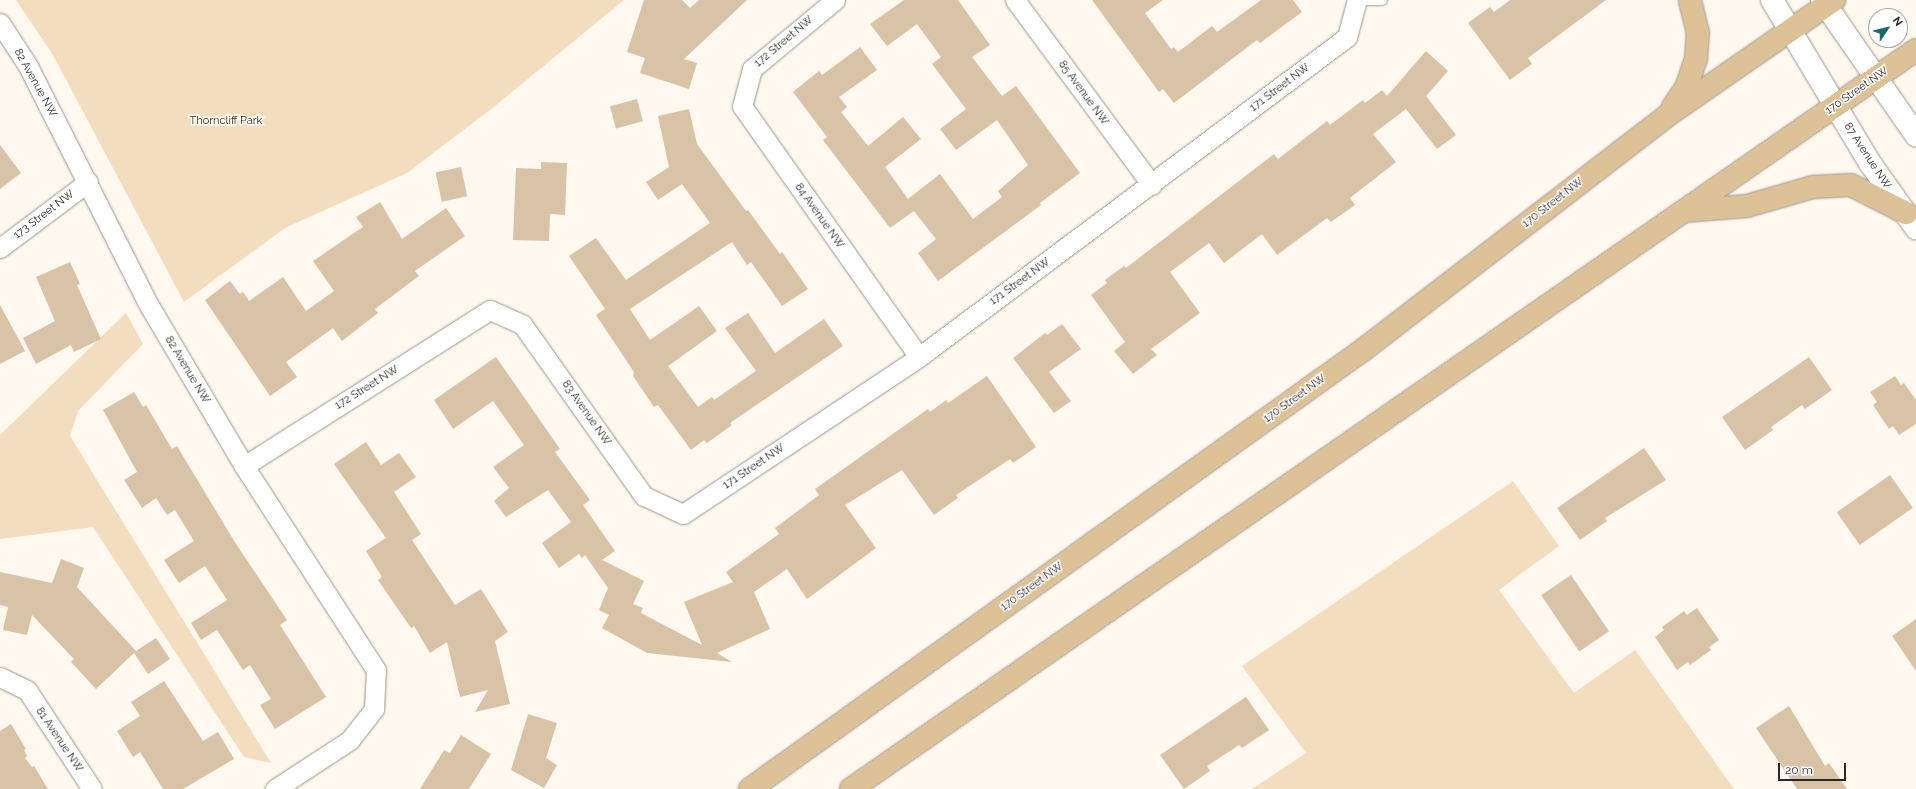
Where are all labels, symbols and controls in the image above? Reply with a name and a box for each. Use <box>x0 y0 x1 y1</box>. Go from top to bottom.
north arrow <box>1868 8 1908 48</box>
street label: 172 Street NW <box>752 14 816 70</box>
text: N <box>1890 14 1905 29</box>
street label: 82 Avenue NW <box>11 46 59 120</box>
street label: 85 Avenue NW <box>1055 58 1111 128</box>
street label: 171 Street NW <box>1248 61 1312 115</box>
street label: 170 Street NW <box>1823 65 1891 117</box>
park label: Thorncliff Park <box>189 114 263 128</box>
street label: 87 Avenue NW <box>1841 120 1893 192</box>
street label: 170 Street NW <box>1520 175 1586 231</box>
street label: 84 Avenue NW <box>792 181 846 251</box>
street label: 173 Street NW <box>11 188 77 242</box>
street label: 171 Street NW <box>987 256 1053 308</box>
street label: 82 Avenue NW <box>162 334 212 406</box>
street label: 172 Street NW <box>333 363 401 413</box>
street label: 170 Street NW <box>1261 372 1329 426</box>
street label: 83 Avenue NW <box>559 378 613 448</box>
street label: 171 Street NW <box>721 442 787 492</box>
street label: 170 Street NW <box>998 560 1066 614</box>
street label: 81 Avenue NW <box>32 705 86 775</box>
scale bar <box>1780 755 1848 781</box>
text: 20 m <box>1785 763 1813 777</box>

